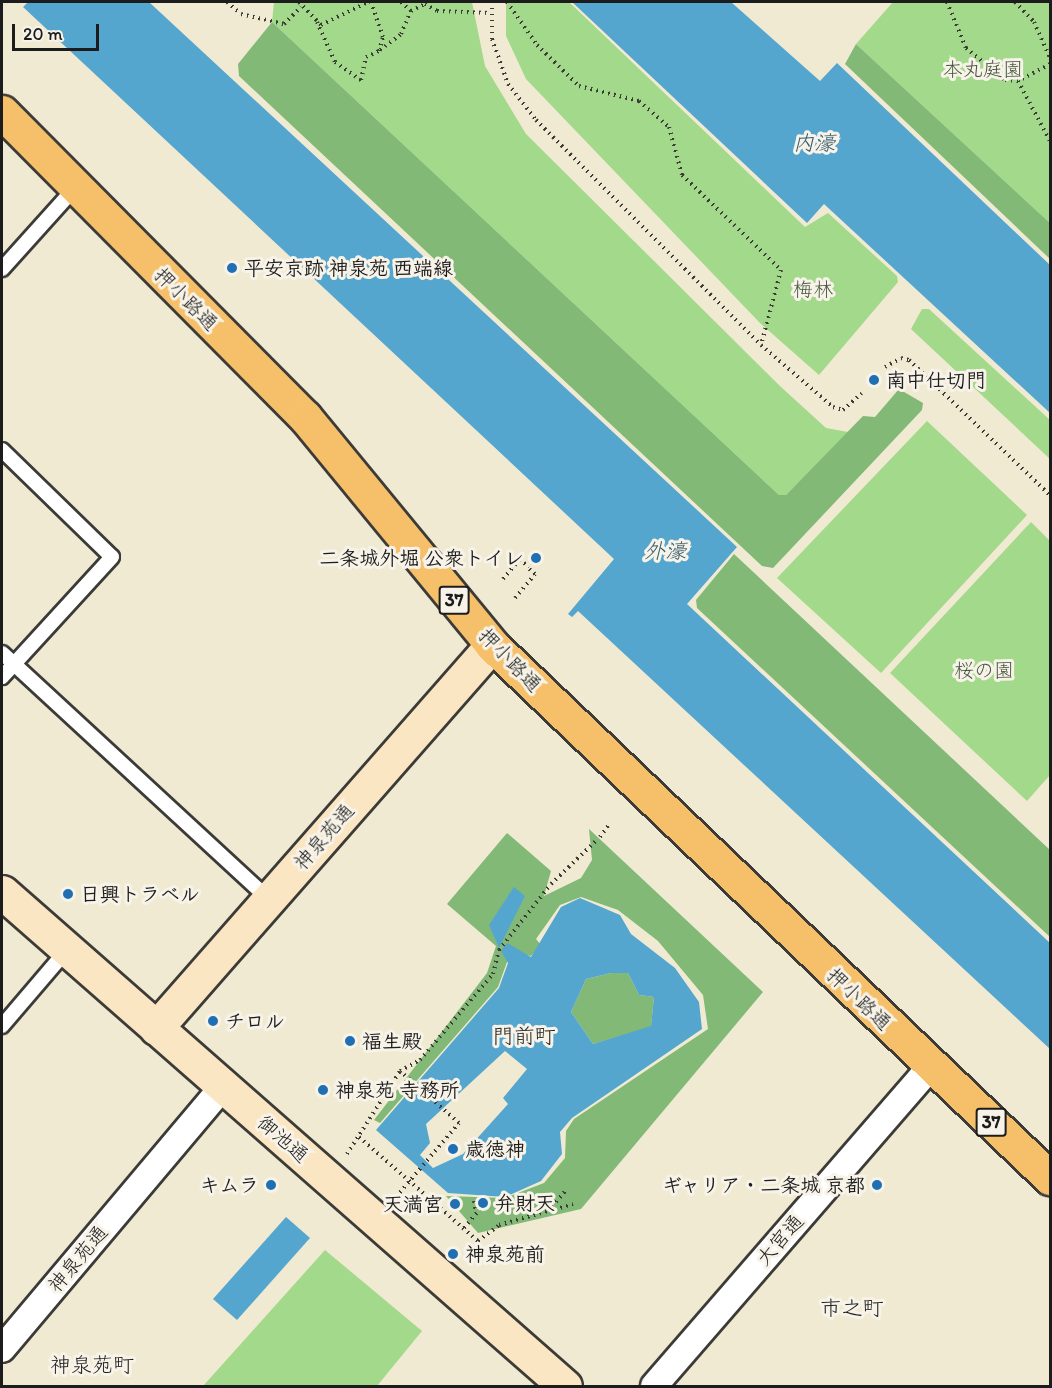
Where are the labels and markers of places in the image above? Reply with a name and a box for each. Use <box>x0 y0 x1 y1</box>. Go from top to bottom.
place label: 平安京跡 神泉苑 西端線 <box>244 256 453 280</box>
marker: 平安京跡 神泉苑 西端線 <box>225 261 239 275</box>
place label: 南中仕切門 <box>886 368 986 392</box>
marker: 南中仕切門 <box>867 373 881 387</box>
place label: 二条城外堀 公衆トイレ <box>320 546 524 570</box>
marker: 二条城外堀 公衆トイレ <box>529 551 543 565</box>
place label: 日興トラベル <box>80 882 200 906</box>
marker: 日興トラベル <box>61 887 75 901</box>
place label: チロル <box>225 1009 285 1033</box>
marker: チロル <box>206 1014 220 1028</box>
place label: 福生殿 <box>362 1029 422 1053</box>
marker: 福生殿 <box>343 1034 357 1048</box>
place label: 神泉苑 寺務所 <box>335 1078 459 1102</box>
marker: 神泉苑 寺務所 <box>316 1083 330 1097</box>
place label: 歳徳神 <box>465 1137 525 1161</box>
marker: 歳徳神 <box>446 1142 460 1156</box>
place label: キムラ <box>199 1173 259 1197</box>
place label: ギャリア・二条城 京都 <box>661 1173 865 1197</box>
marker: キムラ <box>264 1178 278 1192</box>
marker: ギャリア・二条城 京都 <box>870 1178 884 1192</box>
place label: 弁財天 <box>495 1191 555 1215</box>
place label: 天満宮 <box>383 1192 443 1216</box>
marker: 弁財天 <box>476 1196 490 1210</box>
marker: 天満宮 <box>448 1197 462 1211</box>
place label: 神泉苑前 <box>465 1242 545 1266</box>
marker: 神泉苑前 <box>446 1247 460 1261</box>

